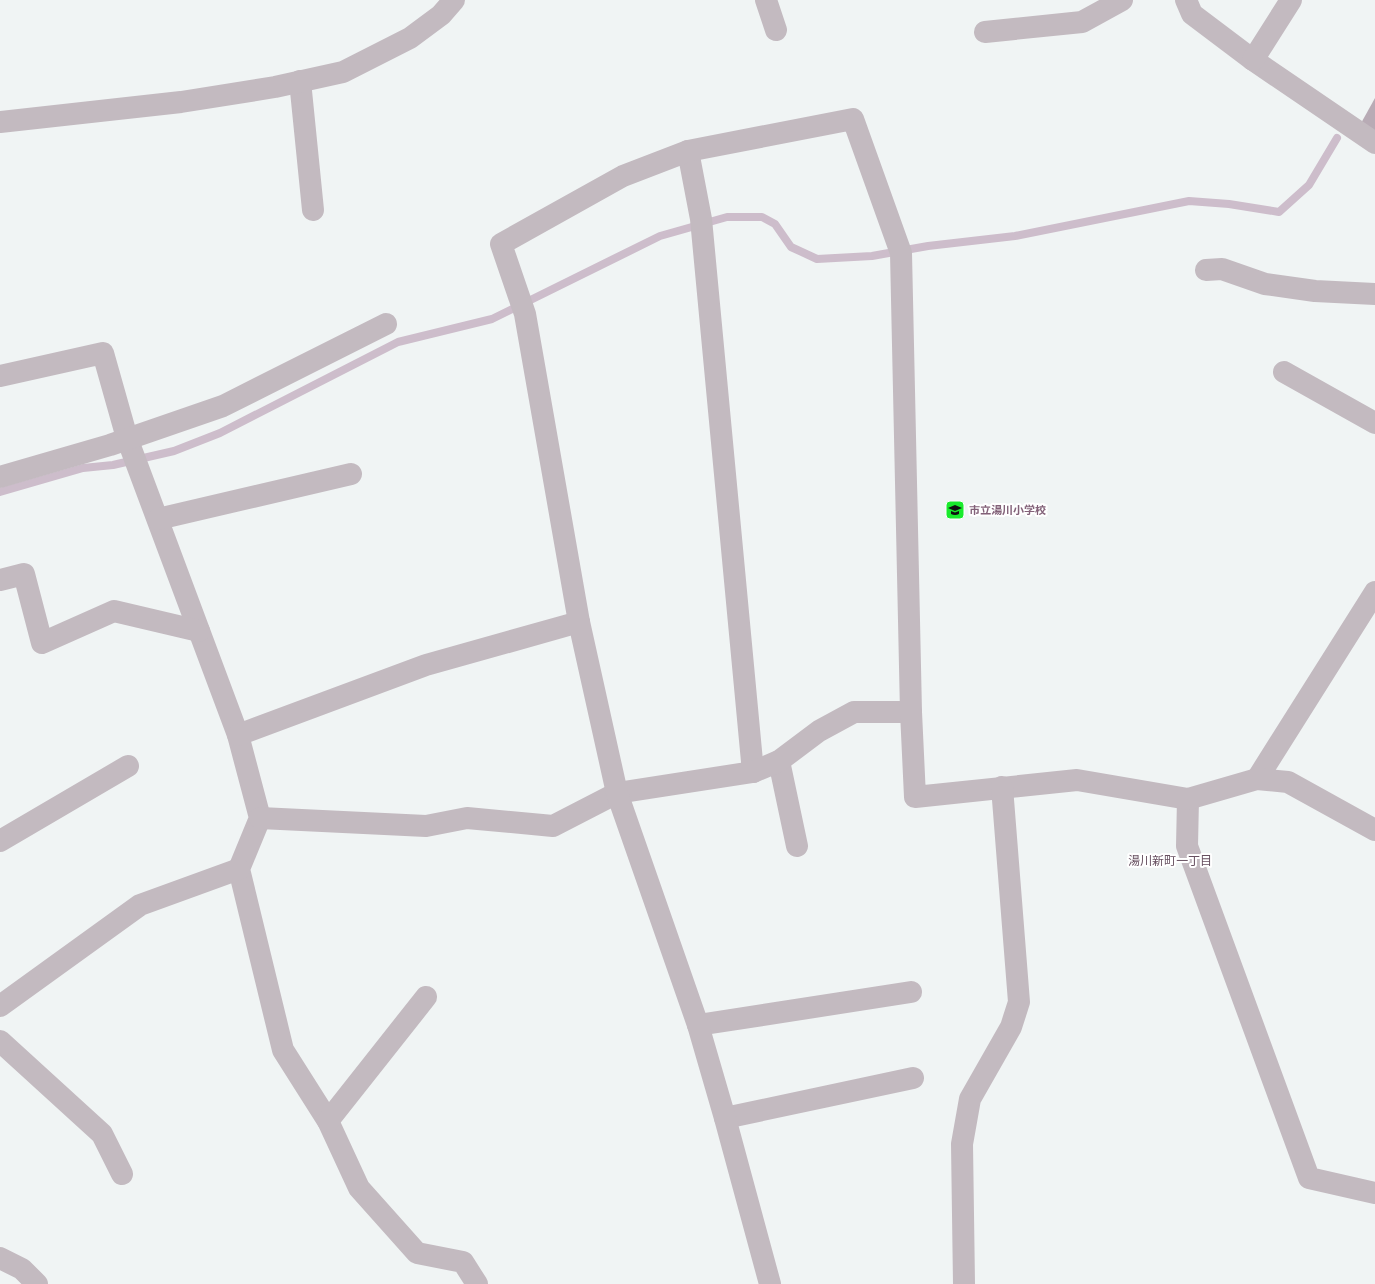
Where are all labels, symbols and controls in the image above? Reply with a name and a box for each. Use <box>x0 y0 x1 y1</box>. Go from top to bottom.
school or university icon: 市立湯川小学校 <box>944 499 966 521</box>
place label: 市立湯川小学校 <box>969 504 1046 517</box>
district label: 湯川新町一丁目 <box>1128 854 1212 868</box>

